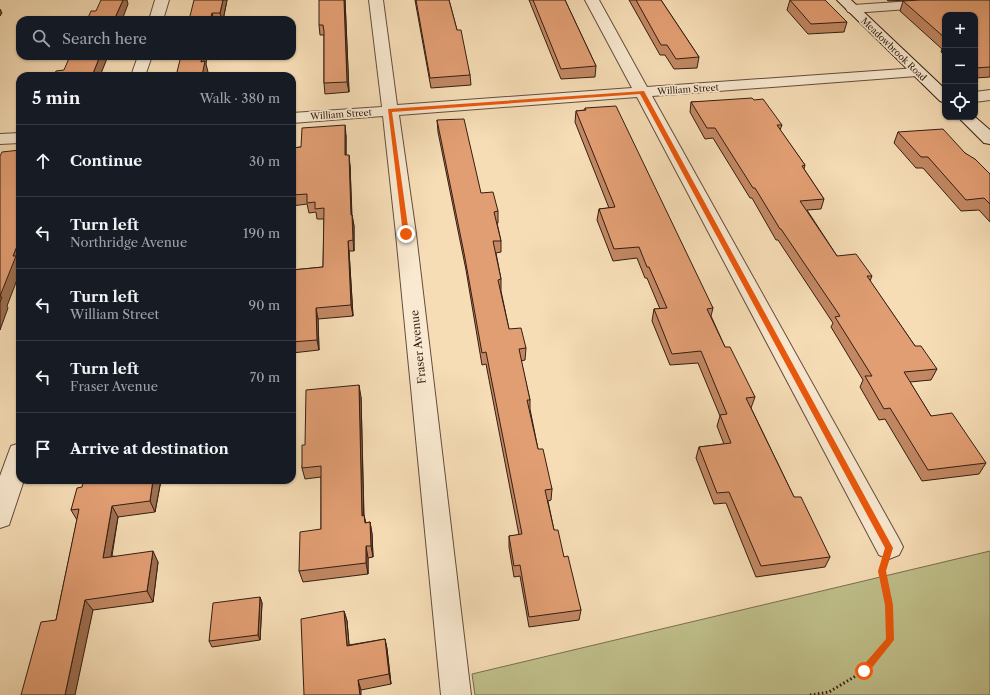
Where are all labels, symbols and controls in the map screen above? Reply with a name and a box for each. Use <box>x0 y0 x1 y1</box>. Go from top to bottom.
map controls <box>942 12 978 120</box>
button: + <box>942 12 978 48</box>
street label: Meadowbrook Road <box>859 15 929 83</box>
search box <box>16 16 296 60</box>
icon: search <box>30 27 52 49</box>
text: Search here <box>62 29 147 48</box>
button: − <box>942 48 978 84</box>
street label: William Street <box>656 81 720 97</box>
button: locate <box>942 84 978 120</box>
text: 5 min <box>32 88 80 108</box>
text: Walk · 380 m <box>200 90 280 106</box>
street label: William Street <box>309 106 373 122</box>
icon: ahead <box>32 150 54 172</box>
text: Continue <box>70 151 142 170</box>
text: 30 m <box>249 153 280 169</box>
text: Turn left <box>70 215 139 234</box>
icon: left <box>32 222 54 244</box>
text: 190 m <box>243 225 280 241</box>
route end <box>397 225 415 243</box>
text: Northridge Avenue <box>70 234 187 250</box>
text: Turn left <box>70 287 139 306</box>
icon: left <box>32 294 54 316</box>
text: 90 m <box>249 297 280 313</box>
text: William Street <box>70 306 159 322</box>
street label: Fraser Avenue <box>407 309 429 385</box>
text: Turn left <box>70 359 139 378</box>
icon: left <box>32 366 54 388</box>
text: 70 m <box>250 369 280 385</box>
text: Fraser Avenue <box>70 378 158 394</box>
icon: arrive <box>32 438 54 460</box>
text: Arrive at destination <box>70 439 229 458</box>
route start <box>855 662 873 680</box>

